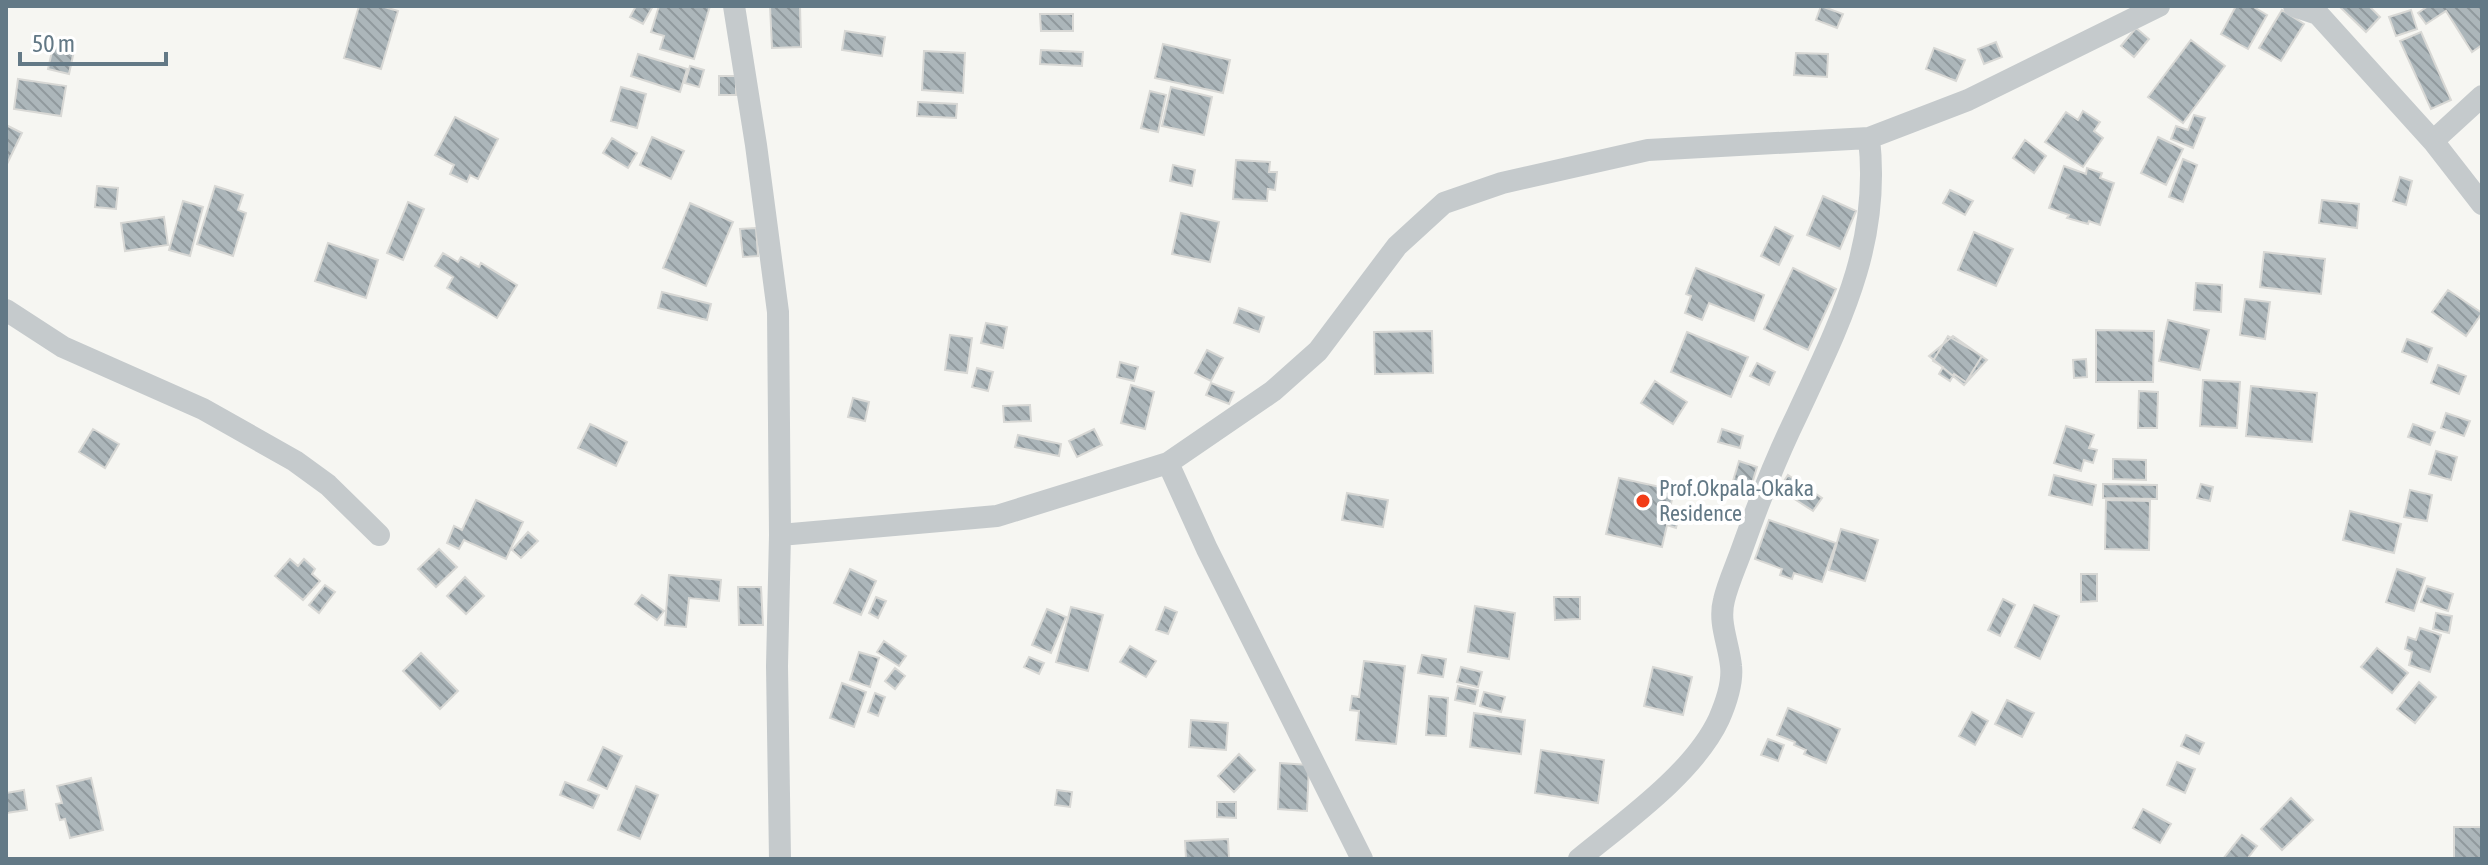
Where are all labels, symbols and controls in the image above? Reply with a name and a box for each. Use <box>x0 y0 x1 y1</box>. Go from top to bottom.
scale bar <box>20 16 166 66</box>
text: 50 m <box>32 30 75 57</box>
place label: Prof.Okpala-Okaka Residence <box>1659 475 1814 526</box>
marker: Prof.Okpala-Okaka Residence <box>1634 492 1652 510</box>

